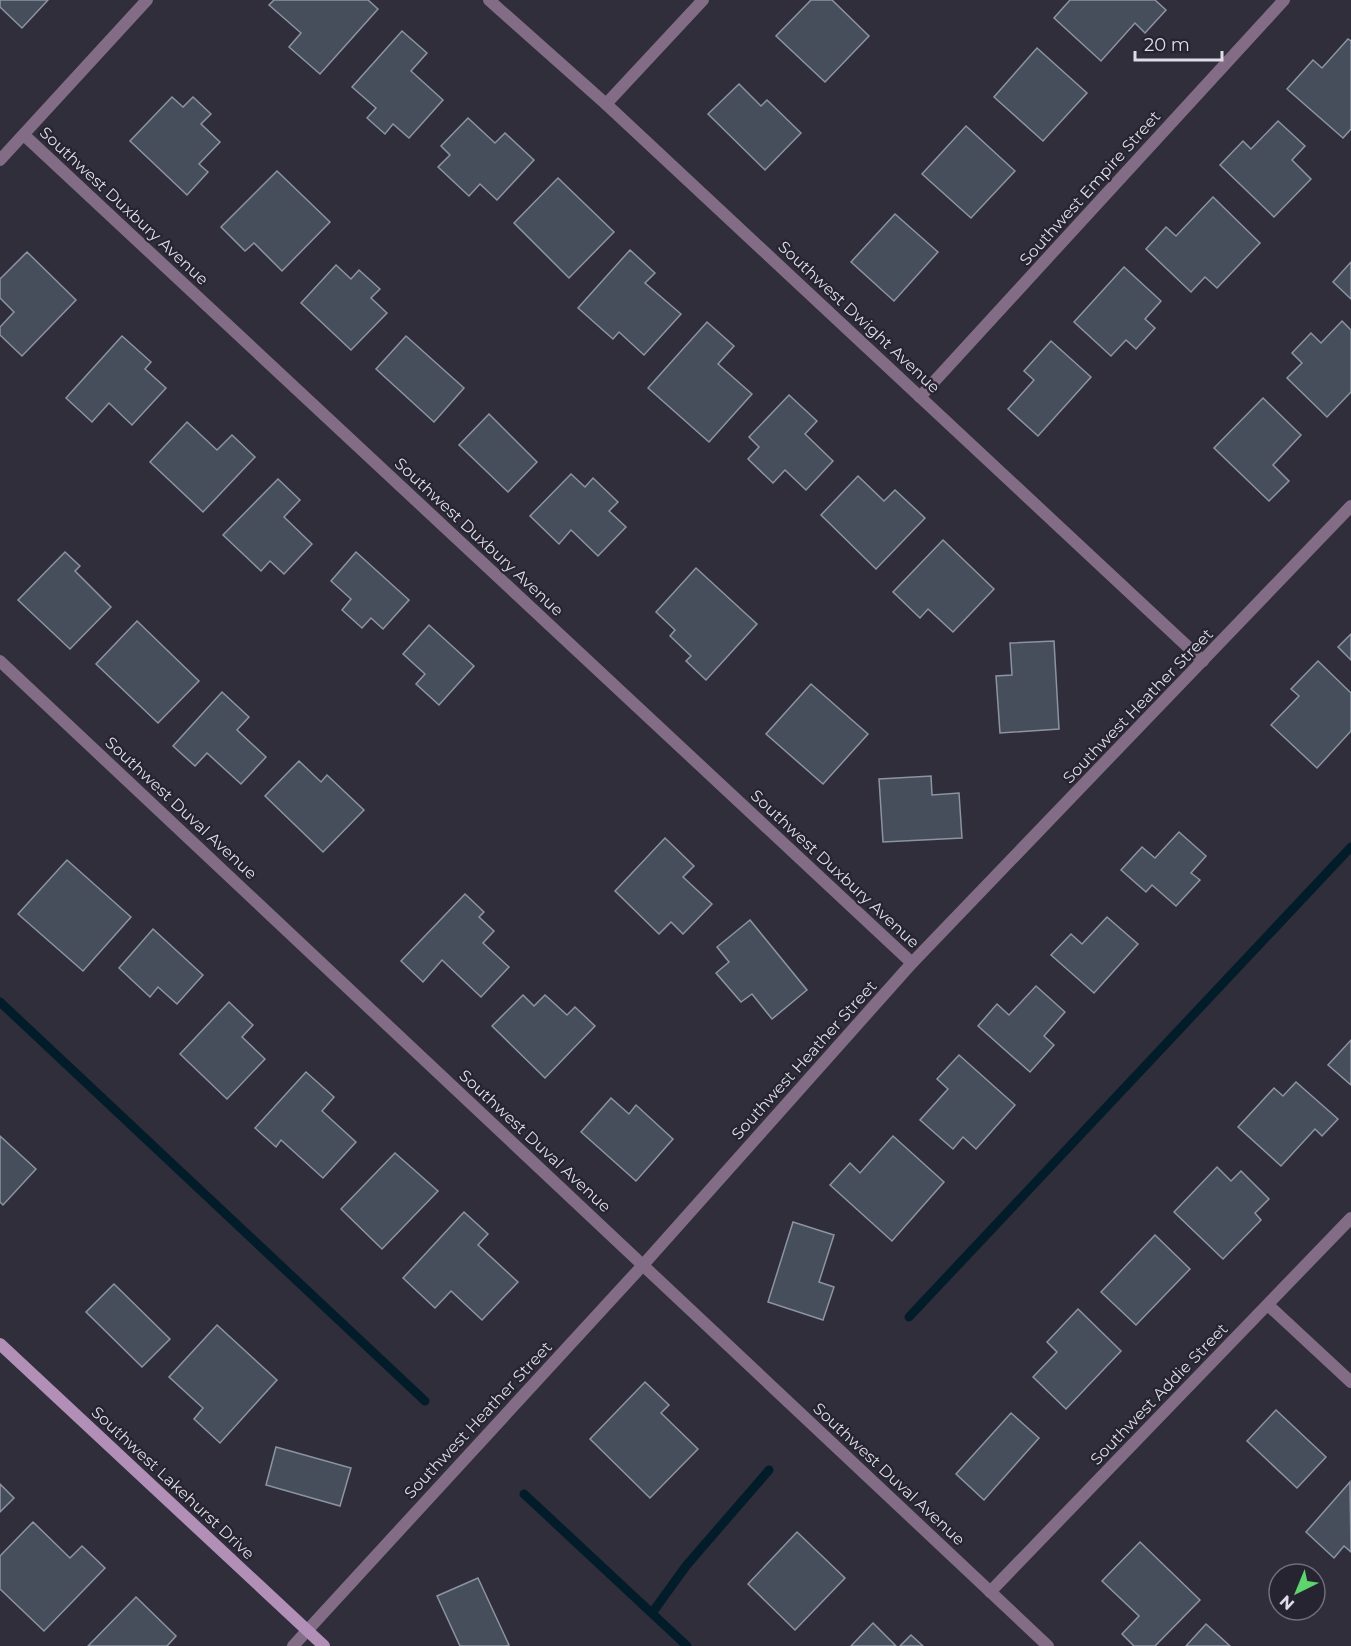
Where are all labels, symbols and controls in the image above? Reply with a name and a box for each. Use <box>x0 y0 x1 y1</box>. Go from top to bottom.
scale bar <box>1135 24 1222 62</box>
text: 20 m <box>1144 34 1190 56</box>
street label: Southwest Empire Street <box>1016 107 1165 269</box>
street label: Southwest Duxbury Avenue <box>36 123 212 289</box>
street label: Southwest Dwight Avenue <box>774 237 944 397</box>
street label: Southwest Duxbury Avenue <box>391 454 567 620</box>
street label: Southwest Heather Street <box>1059 624 1217 787</box>
street label: Southwest Duval Avenue <box>101 733 261 883</box>
street label: Southwest Duxbury Avenue <box>747 786 923 952</box>
street label: Southwest Heather Street <box>727 976 881 1143</box>
street label: Southwest Duval Avenue <box>455 1066 615 1216</box>
street label: Southwest Addie Street <box>1086 1319 1232 1469</box>
street label: Southwest Heather Street <box>400 1337 556 1502</box>
street label: Southwest Duval Avenue <box>809 1399 969 1549</box>
street label: Southwest Lakehurst Drive <box>88 1402 258 1564</box>
north arrow <box>1267 1562 1327 1622</box>
text: N <box>1276 1591 1298 1614</box>

